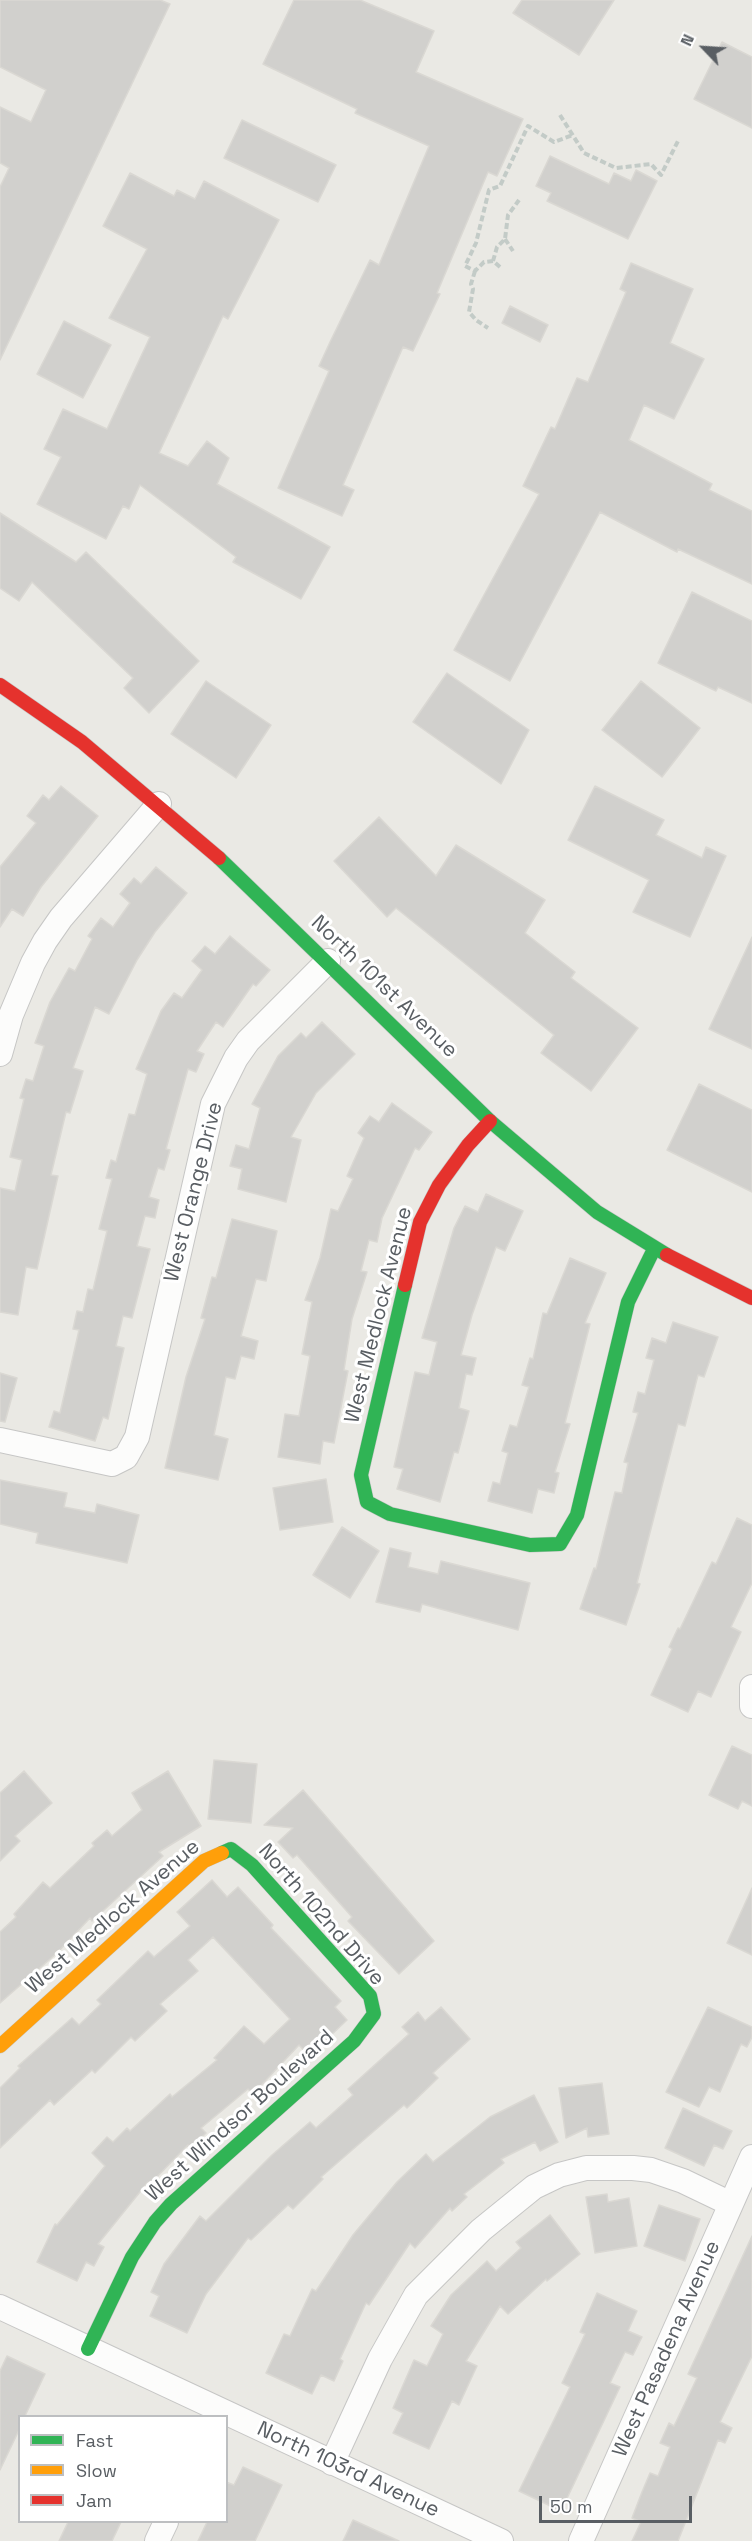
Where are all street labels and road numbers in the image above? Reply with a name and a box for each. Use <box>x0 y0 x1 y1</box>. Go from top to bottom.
street label: North 101st Avenue <box>306 911 462 1063</box>
street label: West Orange Drive <box>159 1099 229 1285</box>
street label: West Medlock Avenue <box>340 1204 418 1426</box>
street label: West Medlock Avenue <box>21 1835 205 1999</box>
street label: North 102nd Drive <box>253 1839 389 1991</box>
street label: West Windsor Boulevard <box>141 2025 339 2207</box>
street label: West Pasadena Avenue <box>608 2237 726 2461</box>
street label: North 103rd Avenue <box>253 2417 443 2523</box>

